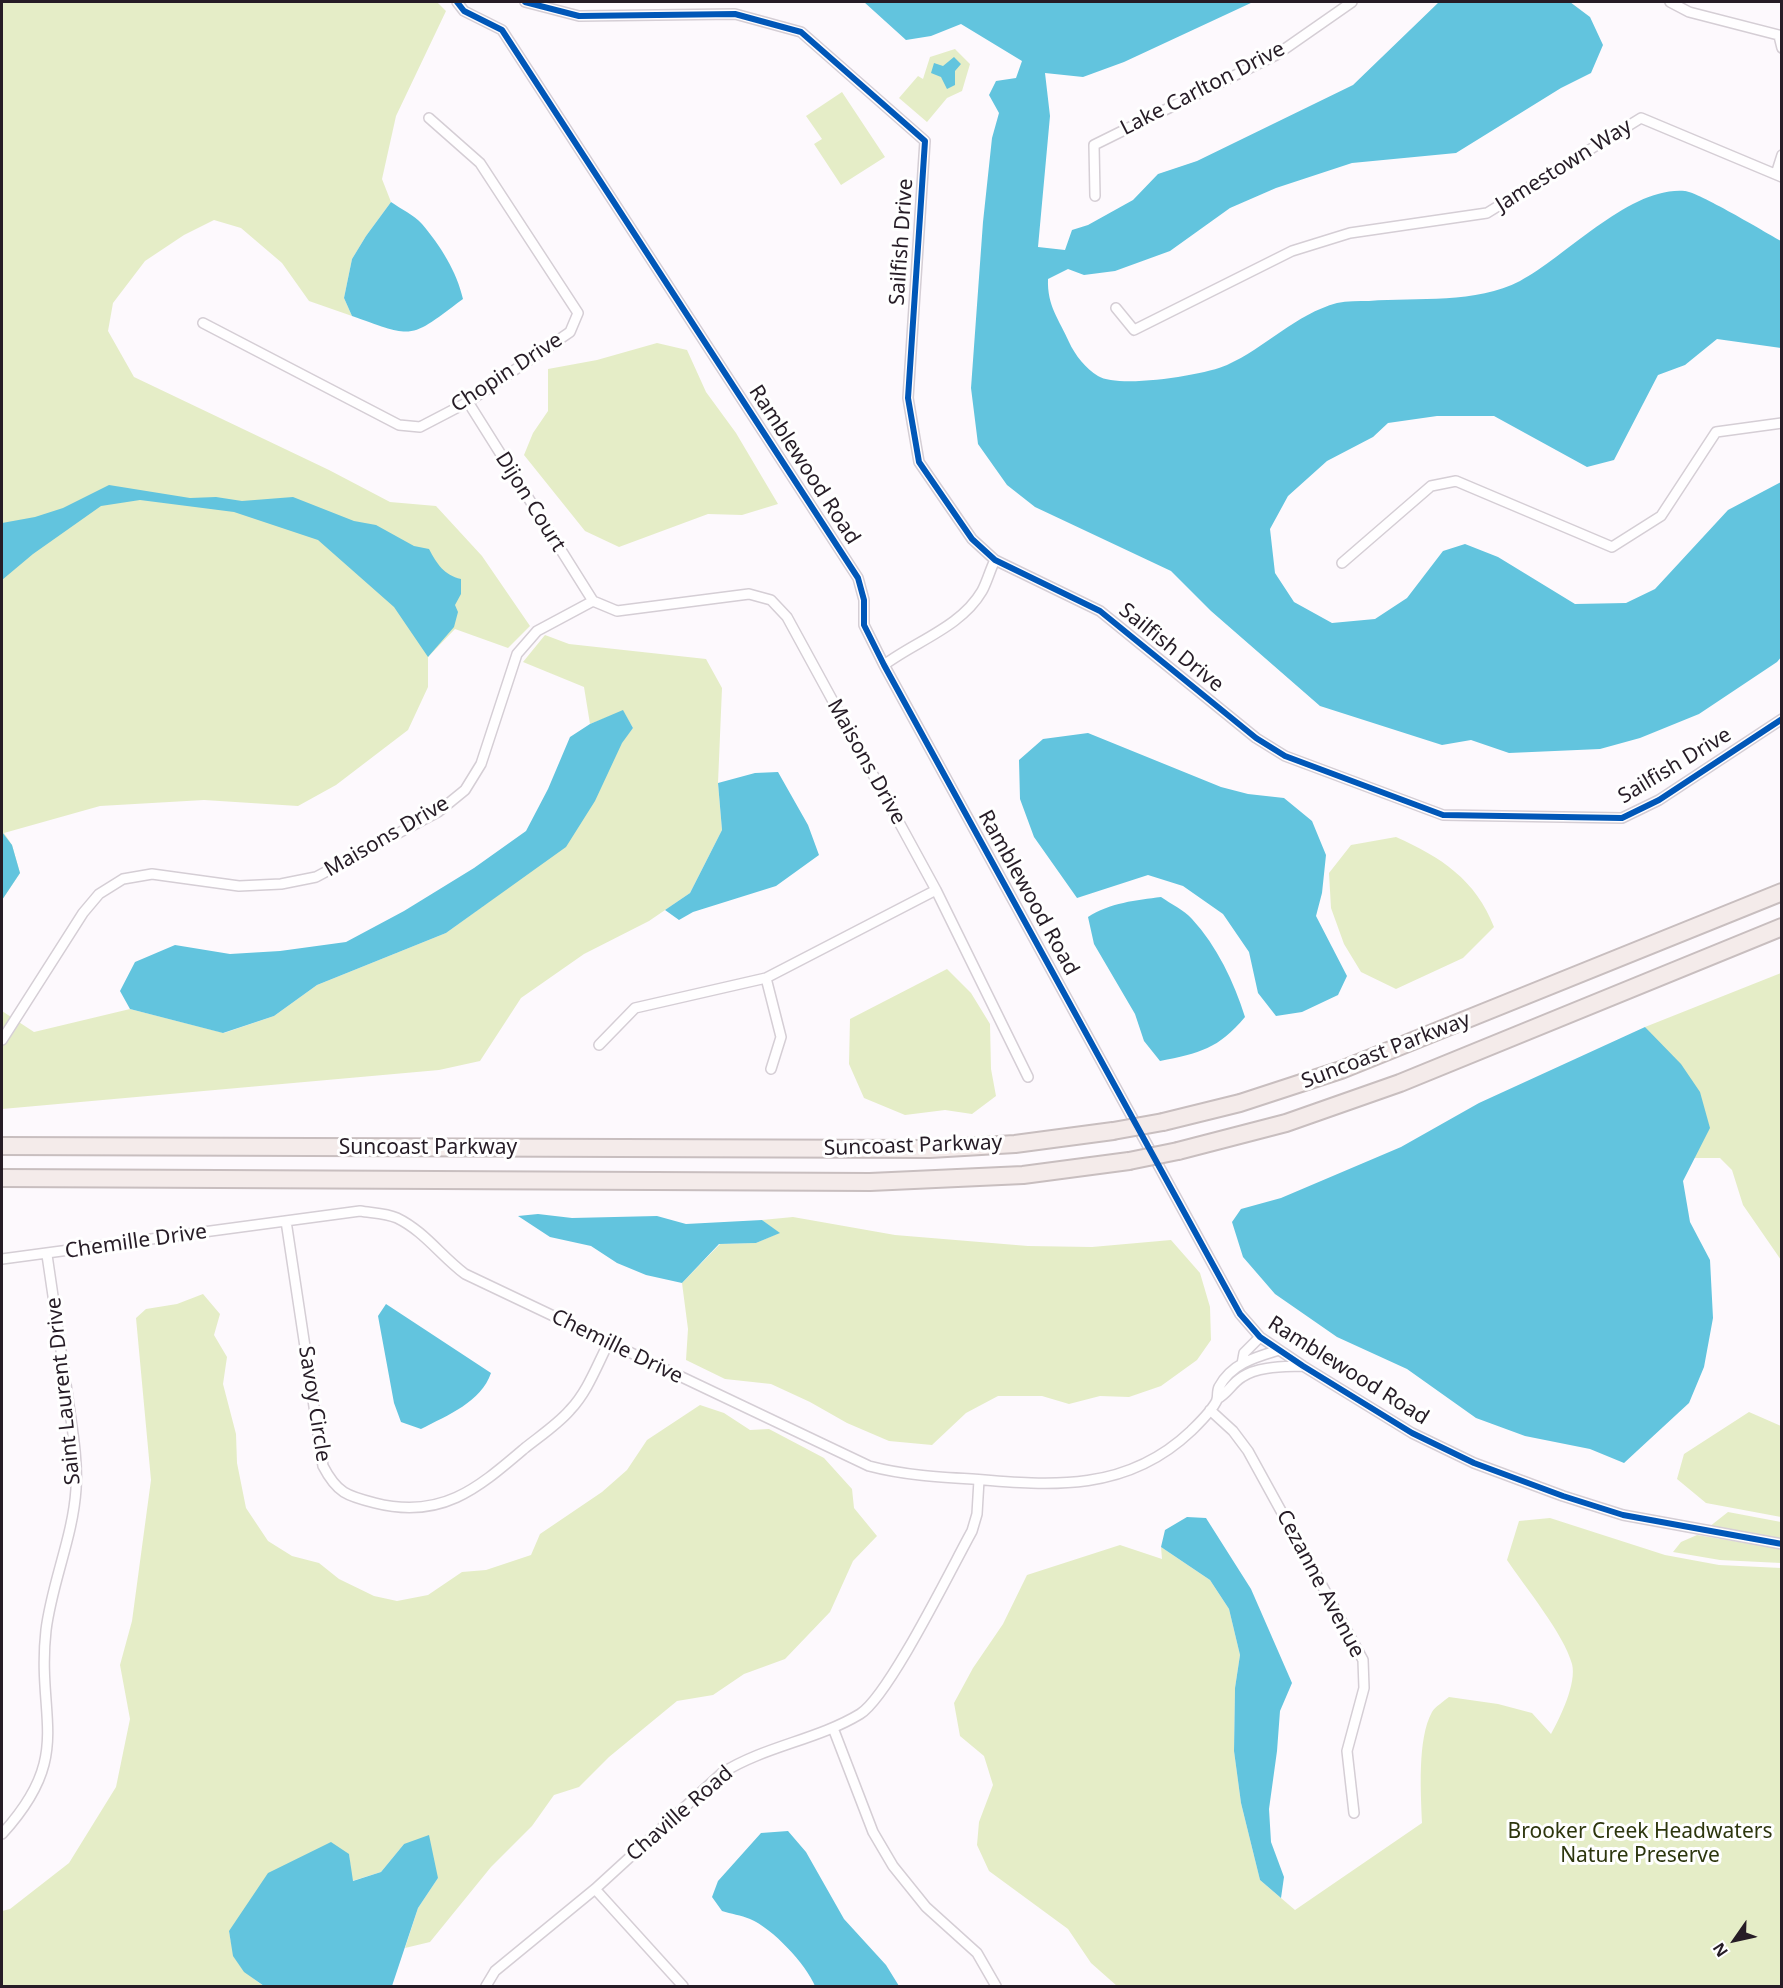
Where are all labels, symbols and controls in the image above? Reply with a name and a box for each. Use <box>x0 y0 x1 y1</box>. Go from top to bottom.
street label: Lake Carlton Drive <box>1117 37 1289 141</box>
street label: Jamestown Way <box>1491 114 1637 218</box>
street label: Sailfish Drive <box>885 178 919 306</box>
street label: Chopin Drive <box>447 328 567 418</box>
street label: Ramblewood Road <box>743 381 865 549</box>
street label: Dijon Court <box>490 448 570 556</box>
street label: Sailfish Drive <box>1114 598 1228 698</box>
street label: Maisons Drive <box>821 695 911 829</box>
street label: Sailfish Drive <box>1614 722 1736 810</box>
street label: Maisons Drive <box>320 791 454 883</box>
street label: Ramblewood Road <box>972 806 1084 980</box>
street label: Suncoast Parkway <box>1298 1007 1474 1095</box>
street label: Suncoast Parkway <box>823 1130 1003 1162</box>
street label: Suncoast Parkway <box>339 1135 517 1161</box>
street label: Chemille Drive <box>63 1220 209 1264</box>
street label: Saint Laurent Drive <box>42 1296 86 1486</box>
street label: Chemille Drive <box>547 1304 687 1390</box>
street label: Ramblewood Road <box>1263 1311 1433 1431</box>
street label: Savoy Circle <box>292 1344 336 1464</box>
street label: Cezanne Avenue <box>1270 1506 1370 1662</box>
street label: Chaville Road <box>622 1761 738 1867</box>
park label: Brooker Creek Headwaters Nature Preserve <box>1508 1819 1772 1869</box>
north arrow <box>1705 1910 1765 1970</box>
text: N <box>1707 1939 1733 1962</box>

